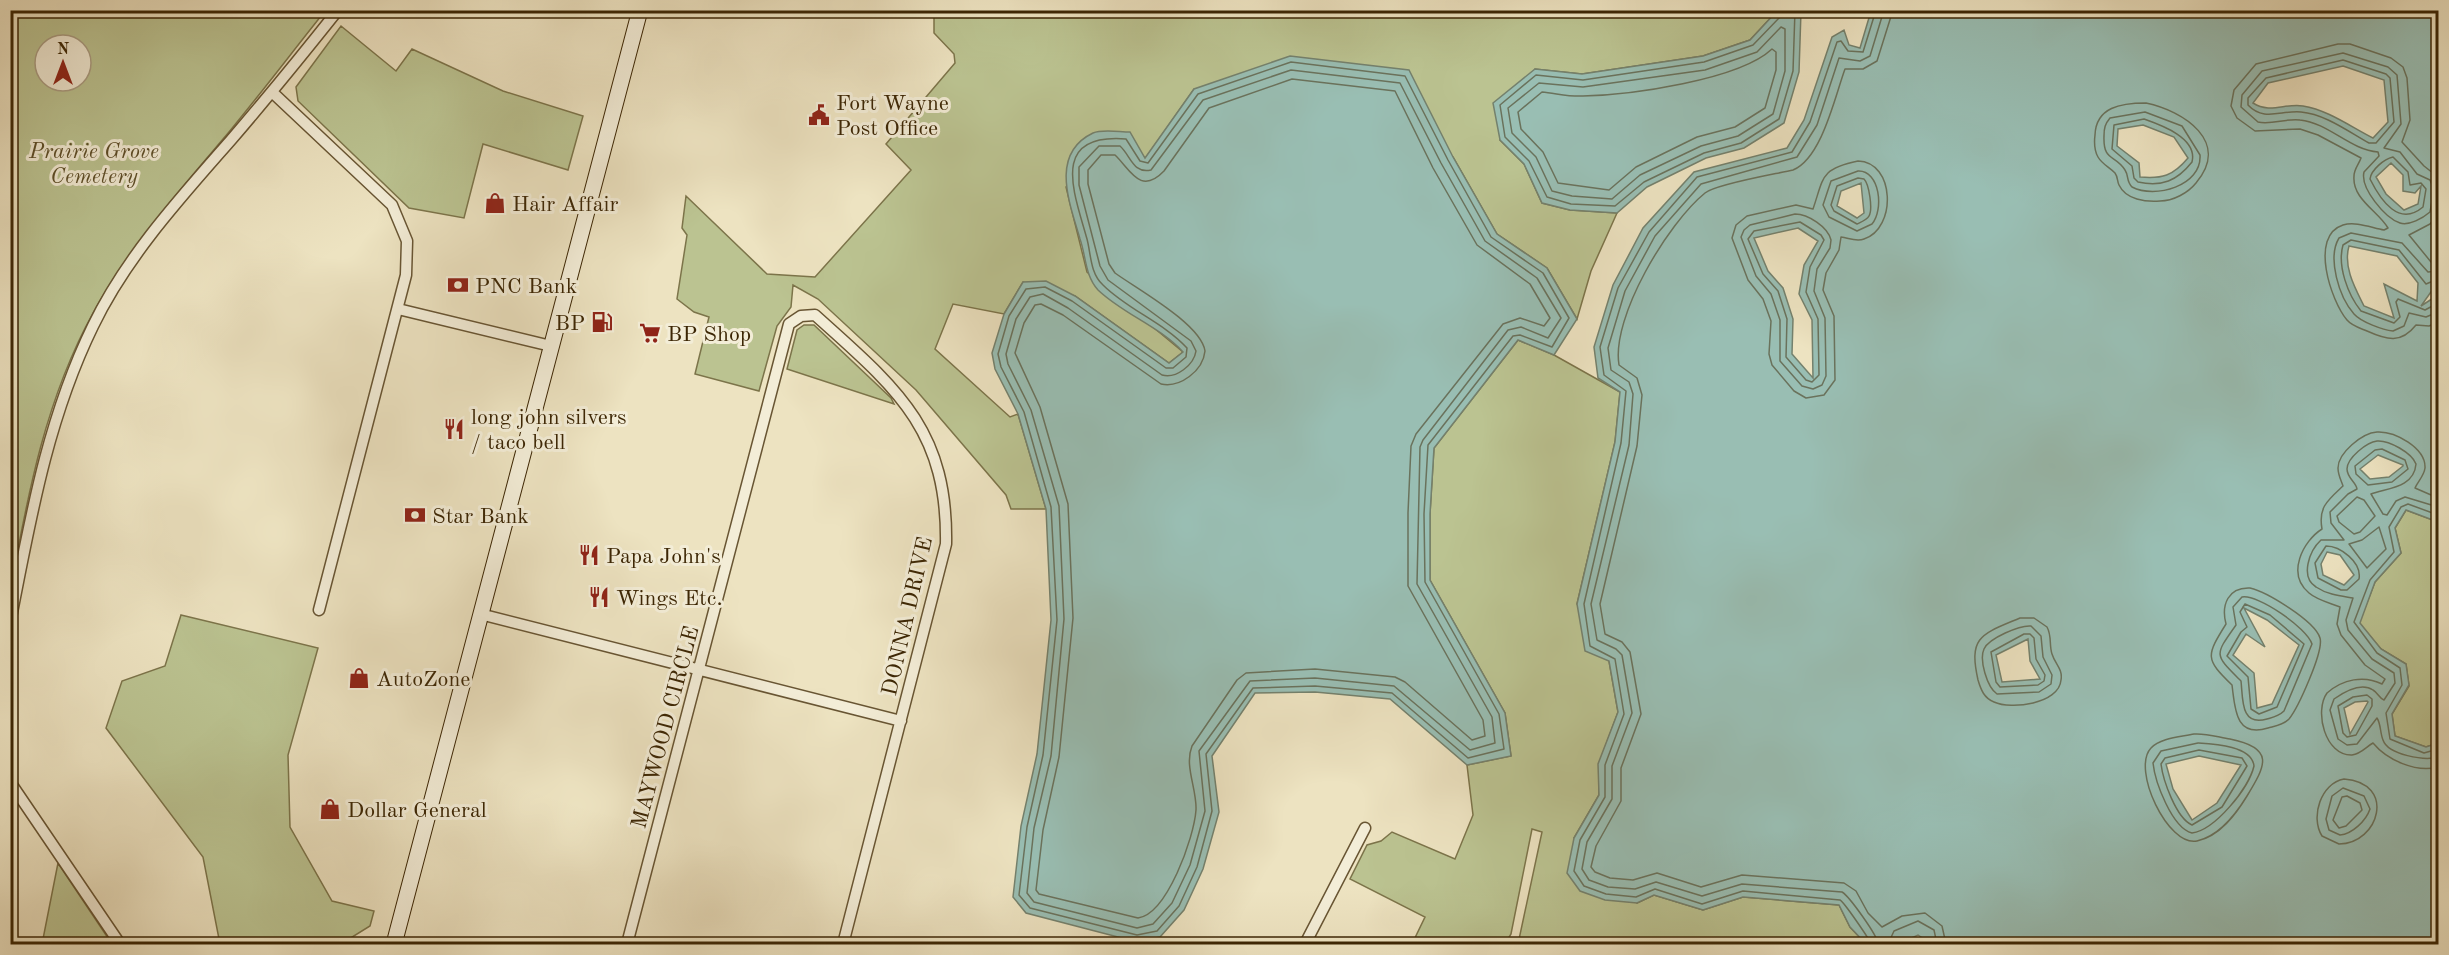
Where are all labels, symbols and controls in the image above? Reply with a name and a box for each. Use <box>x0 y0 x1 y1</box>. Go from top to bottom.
north arrow <box>33 33 93 93</box>
text: N <box>57 42 70 58</box>
place label: Fort Wayne Post Office <box>836 93 949 140</box>
public building icon: Fort Wayne Post Office <box>807 103 831 127</box>
park label: Prairie Grove Cemetery <box>28 141 159 188</box>
shop icon: Hair Affair <box>483 191 507 215</box>
place label: Hair Affair <box>512 194 618 216</box>
bank icon: PNC Bank <box>446 273 470 297</box>
place label: PNC Bank <box>475 276 577 298</box>
fuel station icon: BP <box>590 310 614 334</box>
place label: BP <box>555 313 585 335</box>
supermarket icon: BP Shop <box>638 321 662 345</box>
place label: BP Shop <box>667 324 751 346</box>
place label: long john silvers / taco bell <box>471 407 626 454</box>
restaurant icon: long john silvers / taco bell <box>442 417 466 441</box>
bank icon: Star Bank <box>403 503 427 527</box>
place label: Star Bank <box>432 506 529 528</box>
street label: DONNA DRIVE <box>879 535 937 698</box>
restaurant icon: Papa John's <box>577 543 601 567</box>
place label: Papa John's <box>606 546 721 568</box>
restaurant icon: Wings Etc. <box>587 585 611 609</box>
place label: Wings Etc. <box>616 588 723 610</box>
street label: MAYWOOD CIRCLE <box>628 624 704 831</box>
shop icon: AutoZone <box>347 666 371 690</box>
place label: AutoZone <box>376 669 470 691</box>
shop icon: Dollar General <box>318 797 342 821</box>
place label: Dollar General <box>347 800 487 822</box>

